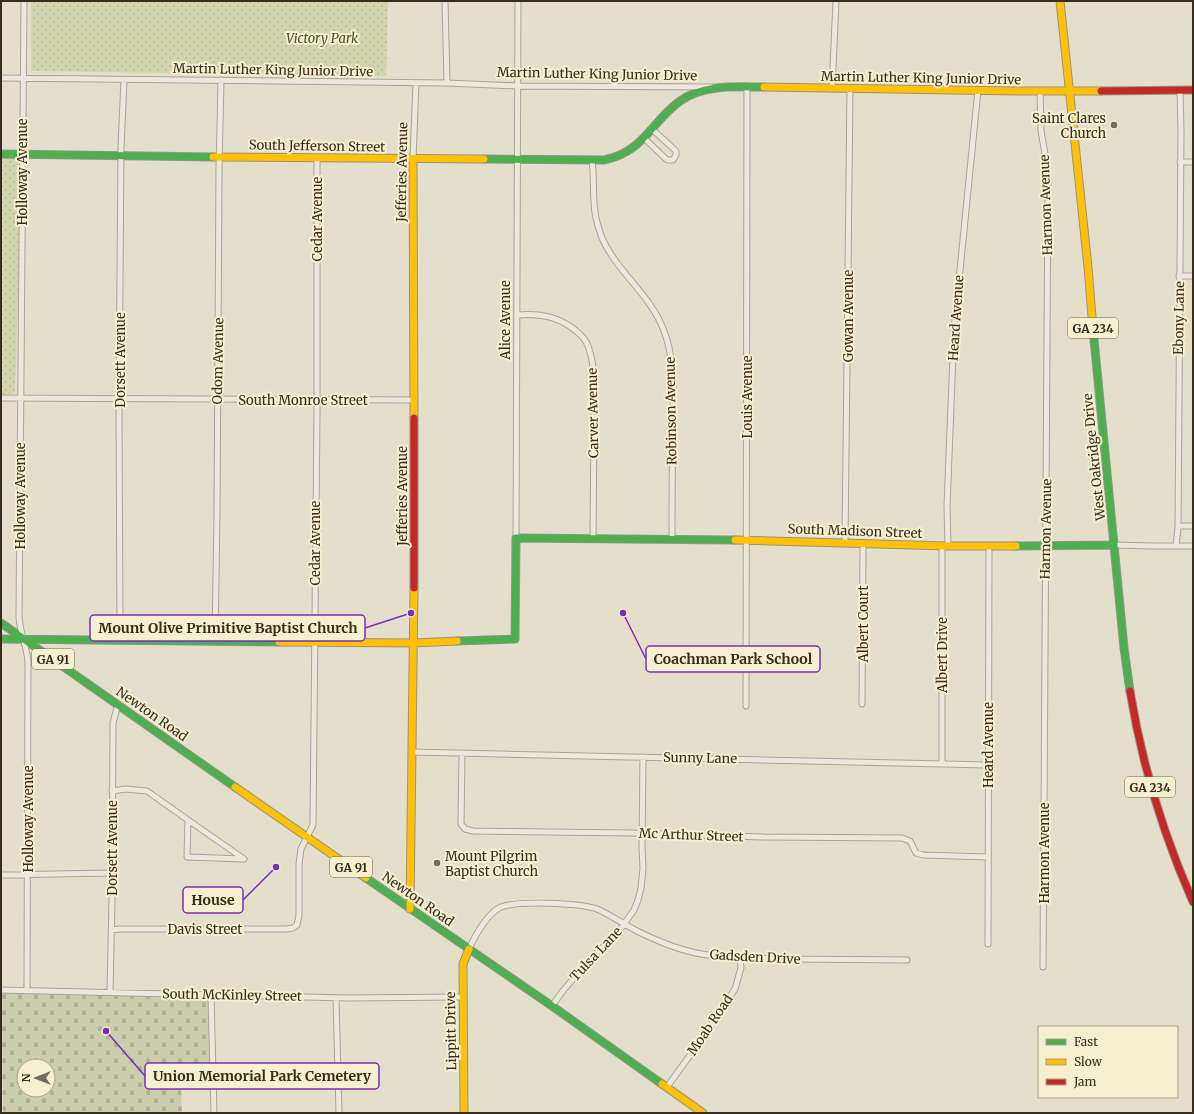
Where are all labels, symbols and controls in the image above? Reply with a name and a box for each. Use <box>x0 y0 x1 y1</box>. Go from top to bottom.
park label: Victory Park <box>286 30 358 47</box>
street label: Martin Luther King Junior Drive <box>173 60 374 80</box>
street label: Martin Luther King Junior Drive <box>497 64 698 84</box>
street label: Martin Luther King Junior Drive <box>821 68 1022 88</box>
place label: Saint Clares Church <box>1032 110 1106 142</box>
street label: Holloway Avenue <box>14 118 31 226</box>
marker: Saint Clares Church <box>1109 120 1119 130</box>
street label: Jefferies Avenue <box>393 122 411 223</box>
street label: South Jefferson Street <box>249 136 385 156</box>
street label: Harmon Avenue <box>1036 154 1056 256</box>
street label: Cedar Avenue <box>309 176 326 261</box>
street label: Gowan Avenue <box>840 270 857 362</box>
street label: Heard Avenue <box>945 274 967 361</box>
street label: Alice Avenue <box>497 280 514 361</box>
street label: Ebony Lane <box>1170 281 1188 355</box>
street label: Dorsett Avenue <box>112 312 129 408</box>
street label: Odom Avenue <box>209 317 227 405</box>
road number: GA 234 <box>1068 318 1118 338</box>
street label: Louis Avenue <box>739 355 756 439</box>
street label: Robinson Avenue <box>662 356 680 465</box>
street label: Carver Avenue <box>584 367 602 458</box>
street label: South Monroe Street <box>238 392 368 409</box>
street label: West Oakridge Drive <box>1079 392 1109 522</box>
street label: Holloway Avenue <box>12 442 29 550</box>
street label: Jefferies Avenue <box>394 446 411 547</box>
street label: Harmon Avenue <box>1037 478 1055 580</box>
street label: Cedar Avenue <box>307 500 324 585</box>
street label: South Madison Street <box>787 520 923 542</box>
street label: Albert Court <box>855 585 872 664</box>
callout: Mount Olive Primitive Baptist Church <box>90 615 365 641</box>
street label: Albert Drive <box>934 617 951 694</box>
text: Mount Olive Primitive Baptist Church <box>98 619 358 637</box>
callout: Coachman Park School <box>646 646 820 672</box>
road number: GA 91 <box>32 649 74 669</box>
text: Coachman Park School <box>654 650 813 668</box>
street label: Newton Road <box>113 683 191 745</box>
street label: Heard Avenue <box>980 702 997 788</box>
street label: Sunny Lane <box>663 749 737 767</box>
street label: Holloway Avenue <box>20 765 37 873</box>
road number: GA 234 <box>1125 777 1175 797</box>
street label: Dorsett Avenue <box>104 800 121 896</box>
street label: Harmon Avenue <box>1036 802 1053 903</box>
street label: Mc Arthur Street <box>638 825 744 845</box>
place label: Mount Pilgrim Baptist Church <box>445 848 538 880</box>
road number: GA 91 <box>330 857 372 877</box>
marker: Mount Pilgrim Baptist Church <box>432 858 442 868</box>
street label: Newton Road <box>379 868 457 930</box>
callout: House <box>183 887 243 913</box>
text: House <box>191 891 235 909</box>
street label: Davis Street <box>168 921 242 938</box>
street label: Tulsa Lane <box>566 923 626 985</box>
street label: Gadsden Drive <box>709 946 801 968</box>
street label: South McKinley Street <box>162 985 302 1005</box>
street label: Lippitt Drive <box>442 991 460 1071</box>
street label: Moab Road <box>683 991 737 1059</box>
legend <box>1038 1026 1178 1098</box>
text: Fast <box>1074 1034 1098 1049</box>
text: Slow <box>1074 1054 1103 1069</box>
north arrow <box>16 1058 56 1098</box>
callout: Union Memorial Park Cemetery <box>145 1063 379 1089</box>
text: Union Memorial Park Cemetery <box>153 1067 372 1085</box>
text: N <box>19 1073 33 1082</box>
text: Jam <box>1073 1074 1097 1089</box>

